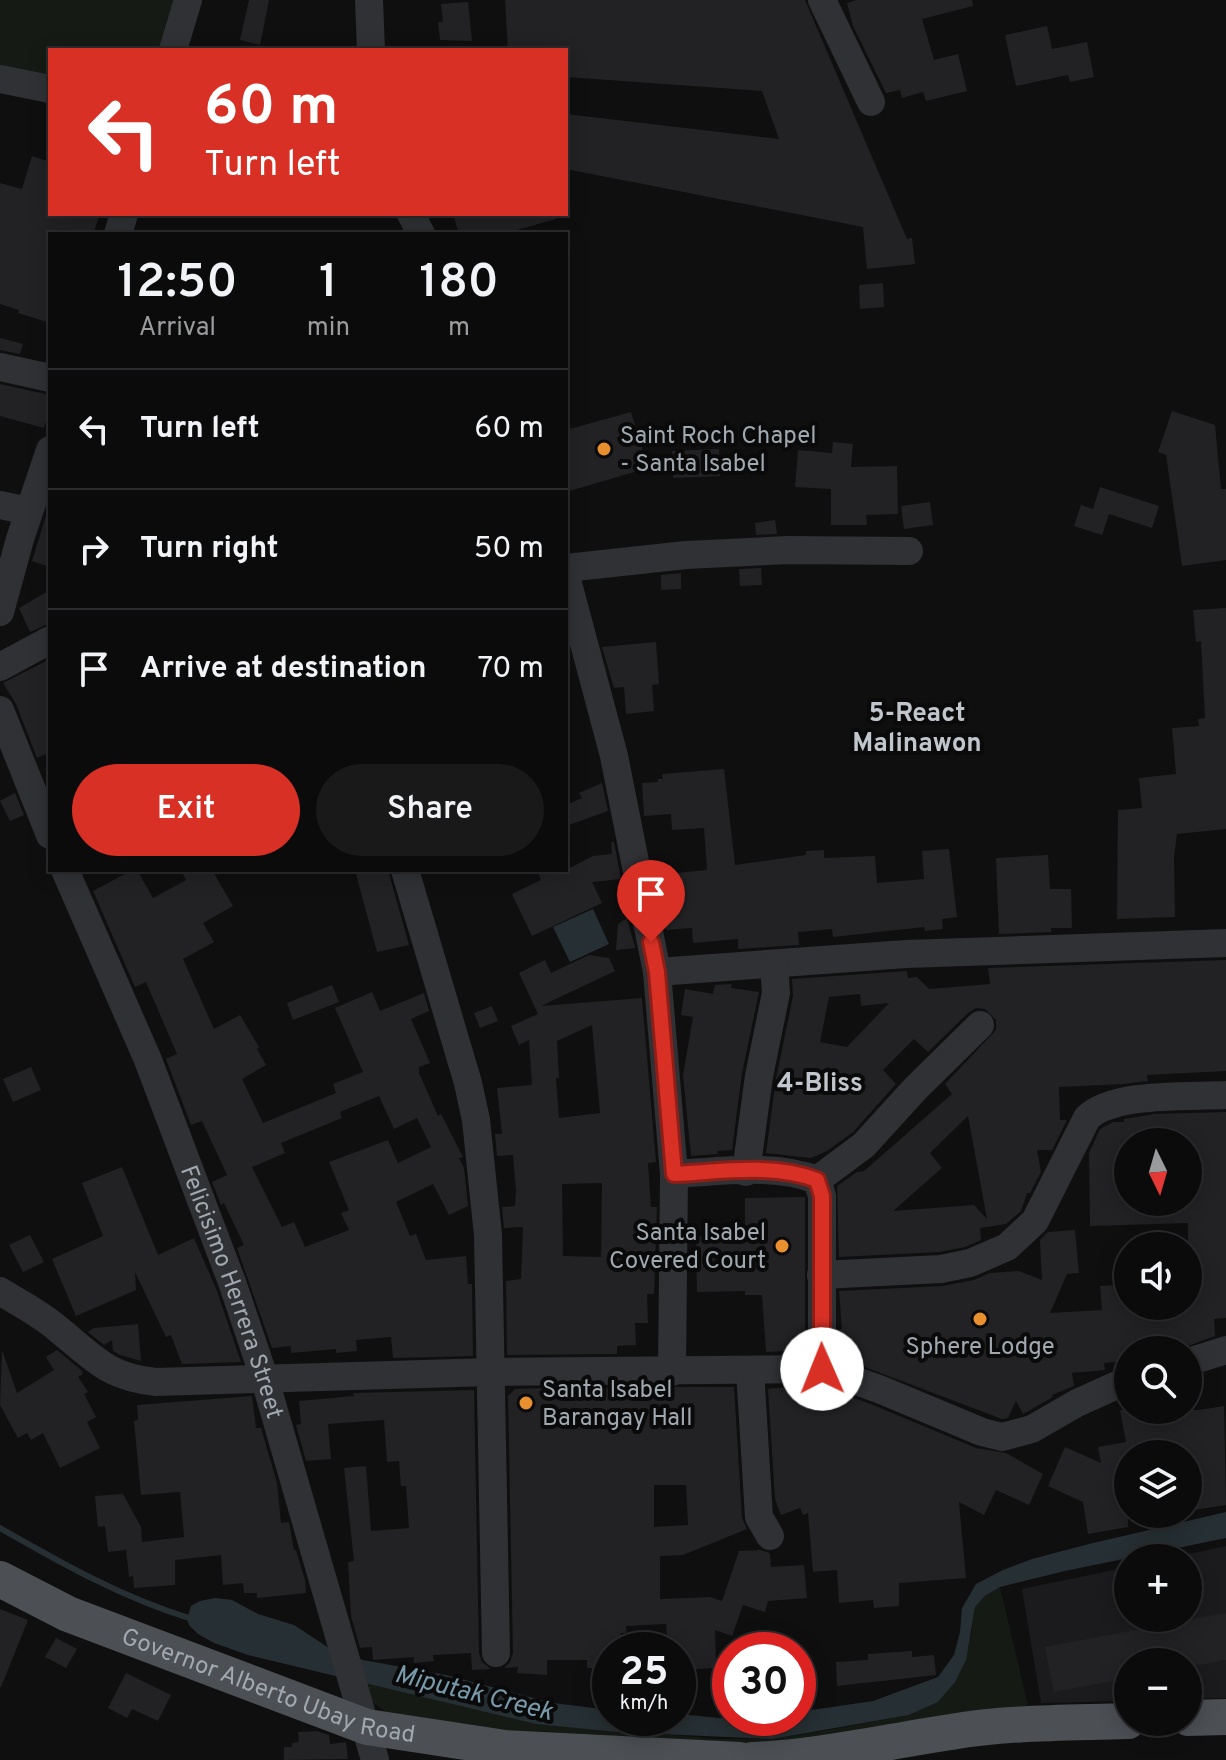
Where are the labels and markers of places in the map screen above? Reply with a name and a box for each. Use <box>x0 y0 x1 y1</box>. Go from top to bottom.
place label: Saint Roch Chapel - Santa Isabel <box>620 422 817 480</box>
marker: Saint Roch Chapel - Santa Isabel <box>595 440 613 458</box>
pin <box>617 860 685 942</box>
place label: Santa Isabel Covered Court <box>609 1219 766 1277</box>
marker: Santa Isabel Covered Court <box>773 1237 791 1255</box>
marker: Sphere Lodge <box>971 1310 989 1328</box>
place label: Sphere Lodge <box>905 1333 1055 1363</box>
place label: Santa Isabel Barangay Hall <box>542 1376 692 1434</box>
marker: Santa Isabel Barangay Hall <box>517 1394 535 1412</box>

